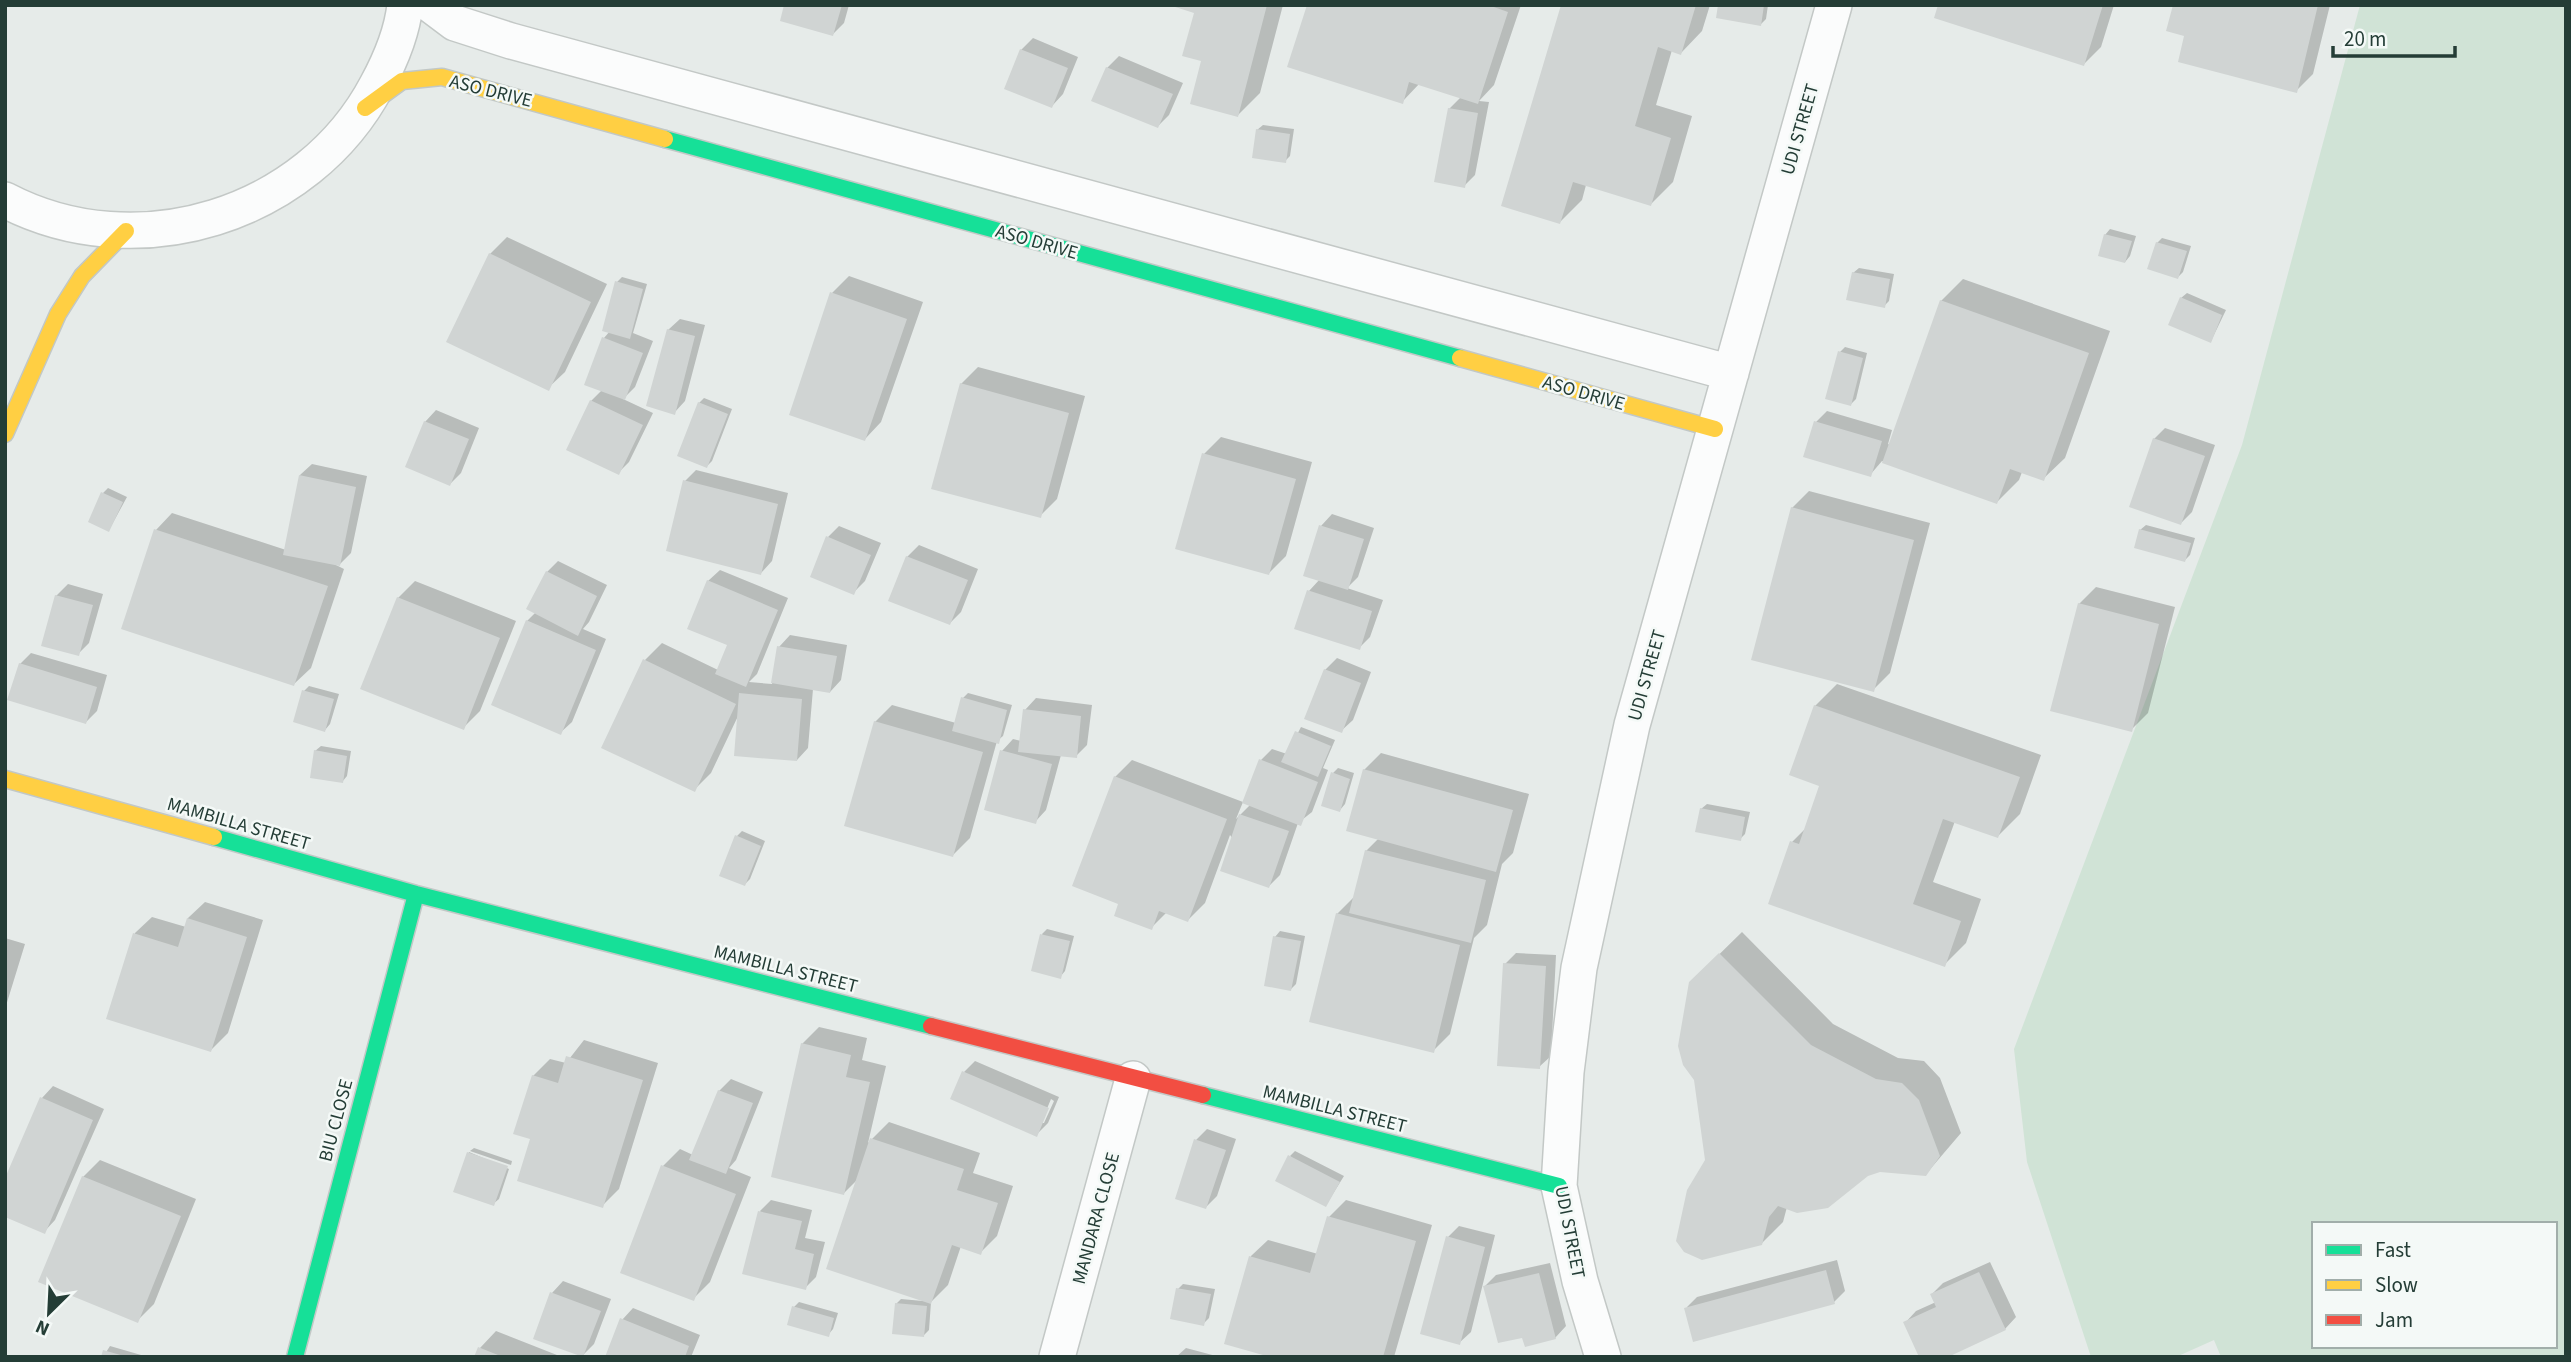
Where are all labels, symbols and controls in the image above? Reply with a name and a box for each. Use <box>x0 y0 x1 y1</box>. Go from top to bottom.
scale bar <box>2333 14 2456 58</box>
text: 20 m <box>2344 24 2386 54</box>
street label: ASO DRIVE <box>447 68 535 115</box>
street label: UDI STREET <box>1775 81 1826 178</box>
street label: ASO DRIVE <box>992 218 1081 267</box>
street label: ASO DRIVE <box>1539 369 1628 418</box>
street label: UDI STREET <box>1622 627 1673 724</box>
street label: MAMBILLA STREET <box>164 791 313 858</box>
street label: MAMBILLA STREET <box>711 938 861 1000</box>
street label: BIU CLOSE <box>312 1076 360 1165</box>
street label: MAMBILLA STREET <box>1260 1078 1410 1140</box>
street label: MANDARA CLOSE <box>1066 1149 1127 1287</box>
street label: UDI STREET <box>1547 1184 1592 1281</box>
legend <box>2312 1222 2557 1348</box>
text: Fast <box>2375 1235 2411 1265</box>
text: Slow <box>2375 1270 2418 1300</box>
north arrow <box>14 1278 84 1348</box>
text: Jam <box>2375 1305 2413 1335</box>
text: N <box>31 1312 54 1342</box>

